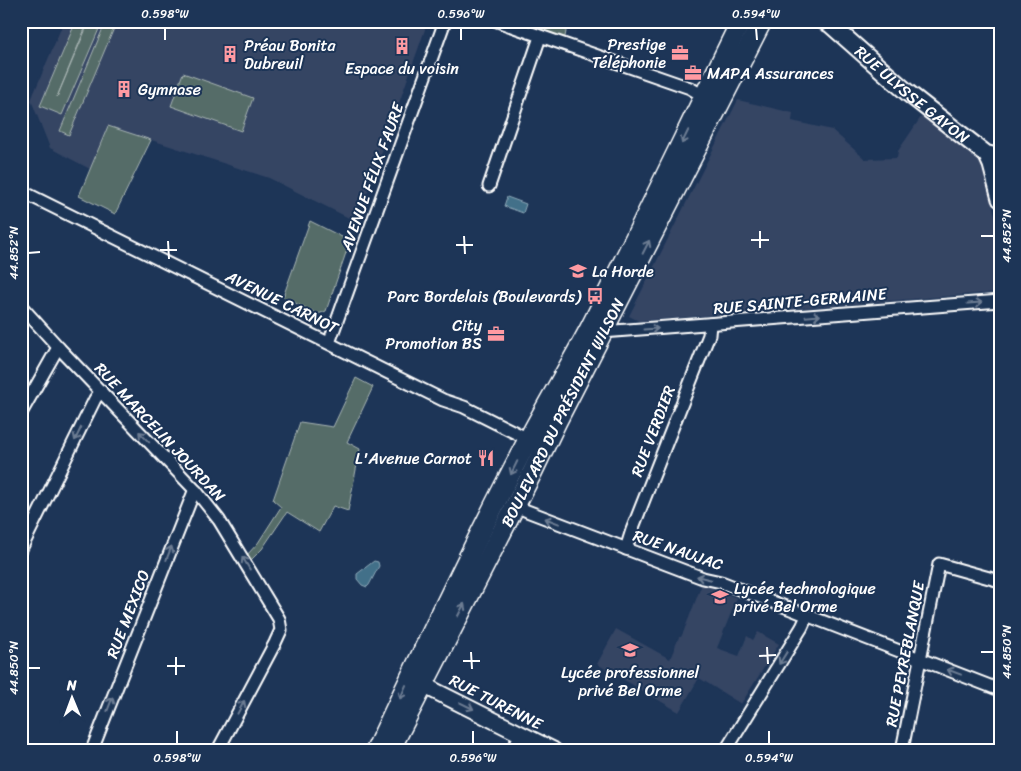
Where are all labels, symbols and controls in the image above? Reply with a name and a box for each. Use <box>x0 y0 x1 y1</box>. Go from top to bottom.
text: 0.598°W <box>141 3 190 25</box>
text: 0.596°W <box>437 3 485 25</box>
text: 0.594°W <box>732 3 781 25</box>
place label: Prestige Téléphonie <box>592 30 666 77</box>
place label: Préau Bonita Dubreuil <box>244 31 336 78</box>
building icon: Espace du voisin <box>392 36 412 56</box>
street label: RUE ULYSSE GAYON <box>848 38 977 151</box>
office icon: Prestige Téléphonie <box>670 43 690 63</box>
building icon: Préau Bonita Dubreuil <box>220 44 240 64</box>
place label: Espace du voisin <box>345 54 459 83</box>
place label: MAPA Assurances <box>707 59 834 88</box>
office icon: MAPA Assurances <box>683 63 703 83</box>
place label: Gymnase <box>138 75 201 104</box>
building icon: Gymnase <box>114 79 134 99</box>
street label: AVENUE FÉLIX FAURE <box>331 98 413 256</box>
one-way arrow <box>680 129 689 144</box>
text: 44.852°N <box>996 209 1018 263</box>
text: 44.852°N <box>3 226 25 280</box>
one-way arrow <box>642 240 651 255</box>
place label: La Horde <box>592 257 654 286</box>
school or university icon: La Horde <box>568 261 588 281</box>
street label: AVENUE CARNOT <box>220 262 344 342</box>
street label: RUE SAINTE-GERMAINE <box>712 279 889 323</box>
place label: Parc Bordelais (Boulevards) <box>387 282 582 311</box>
bus stop icon: Parc Bordelais (Boulevards) <box>585 286 605 306</box>
street label: BOULEVARD DU PRÉSIDENT WILSON <box>492 293 632 532</box>
one-way arrow <box>966 298 982 308</box>
place label: City Promotion BS <box>385 311 483 358</box>
one-way arrow <box>805 311 821 321</box>
office icon: City Promotion BS <box>486 324 506 344</box>
one-way arrow <box>642 324 658 333</box>
street label: RUE MARCELIN JOURDAN <box>87 355 233 509</box>
street label: RUE VERDIER <box>622 381 684 481</box>
one-way arrow <box>73 426 82 441</box>
one-way arrow <box>138 431 151 443</box>
place label: L'Avenue Carnot <box>355 444 472 473</box>
restaurant icon: L'Avenue Carnot <box>476 448 496 468</box>
one-way arrow <box>508 460 518 475</box>
one-way arrow <box>545 516 560 525</box>
street label: RUE NAUJAC <box>629 521 727 579</box>
one-way arrow <box>165 546 175 561</box>
one-way arrow <box>240 557 250 571</box>
street label: RUE MEXICO <box>98 565 158 663</box>
one-way arrow <box>697 572 713 582</box>
place label: Lycée technologique privé Bel Orme <box>733 574 876 621</box>
street label: RUE PEYREBLANQUE <box>877 578 934 729</box>
school or university icon: Lycée technologique privé Bel Orme <box>710 587 730 607</box>
one-way arrow <box>457 603 466 618</box>
text: 44.850°N <box>996 624 1018 679</box>
text: 44.850°N <box>3 640 25 695</box>
school or university icon: Lycée professionnel privé Bel Orme <box>620 640 640 660</box>
one-way arrow <box>778 651 789 665</box>
place label: Lycée professionnel privé Bel Orme <box>561 658 699 705</box>
street label: RUE TURENNE <box>444 666 549 738</box>
one-way arrow <box>947 667 962 676</box>
text: N <box>66 673 77 698</box>
north arrow <box>48 674 98 724</box>
one-way arrow <box>397 684 407 699</box>
one-way arrow <box>106 697 115 713</box>
one-way arrow <box>236 699 246 714</box>
one-way arrow <box>459 702 474 712</box>
text: 0.598°W <box>153 747 202 769</box>
text: 0.596°W <box>449 747 497 769</box>
text: 0.594°W <box>745 747 794 769</box>

